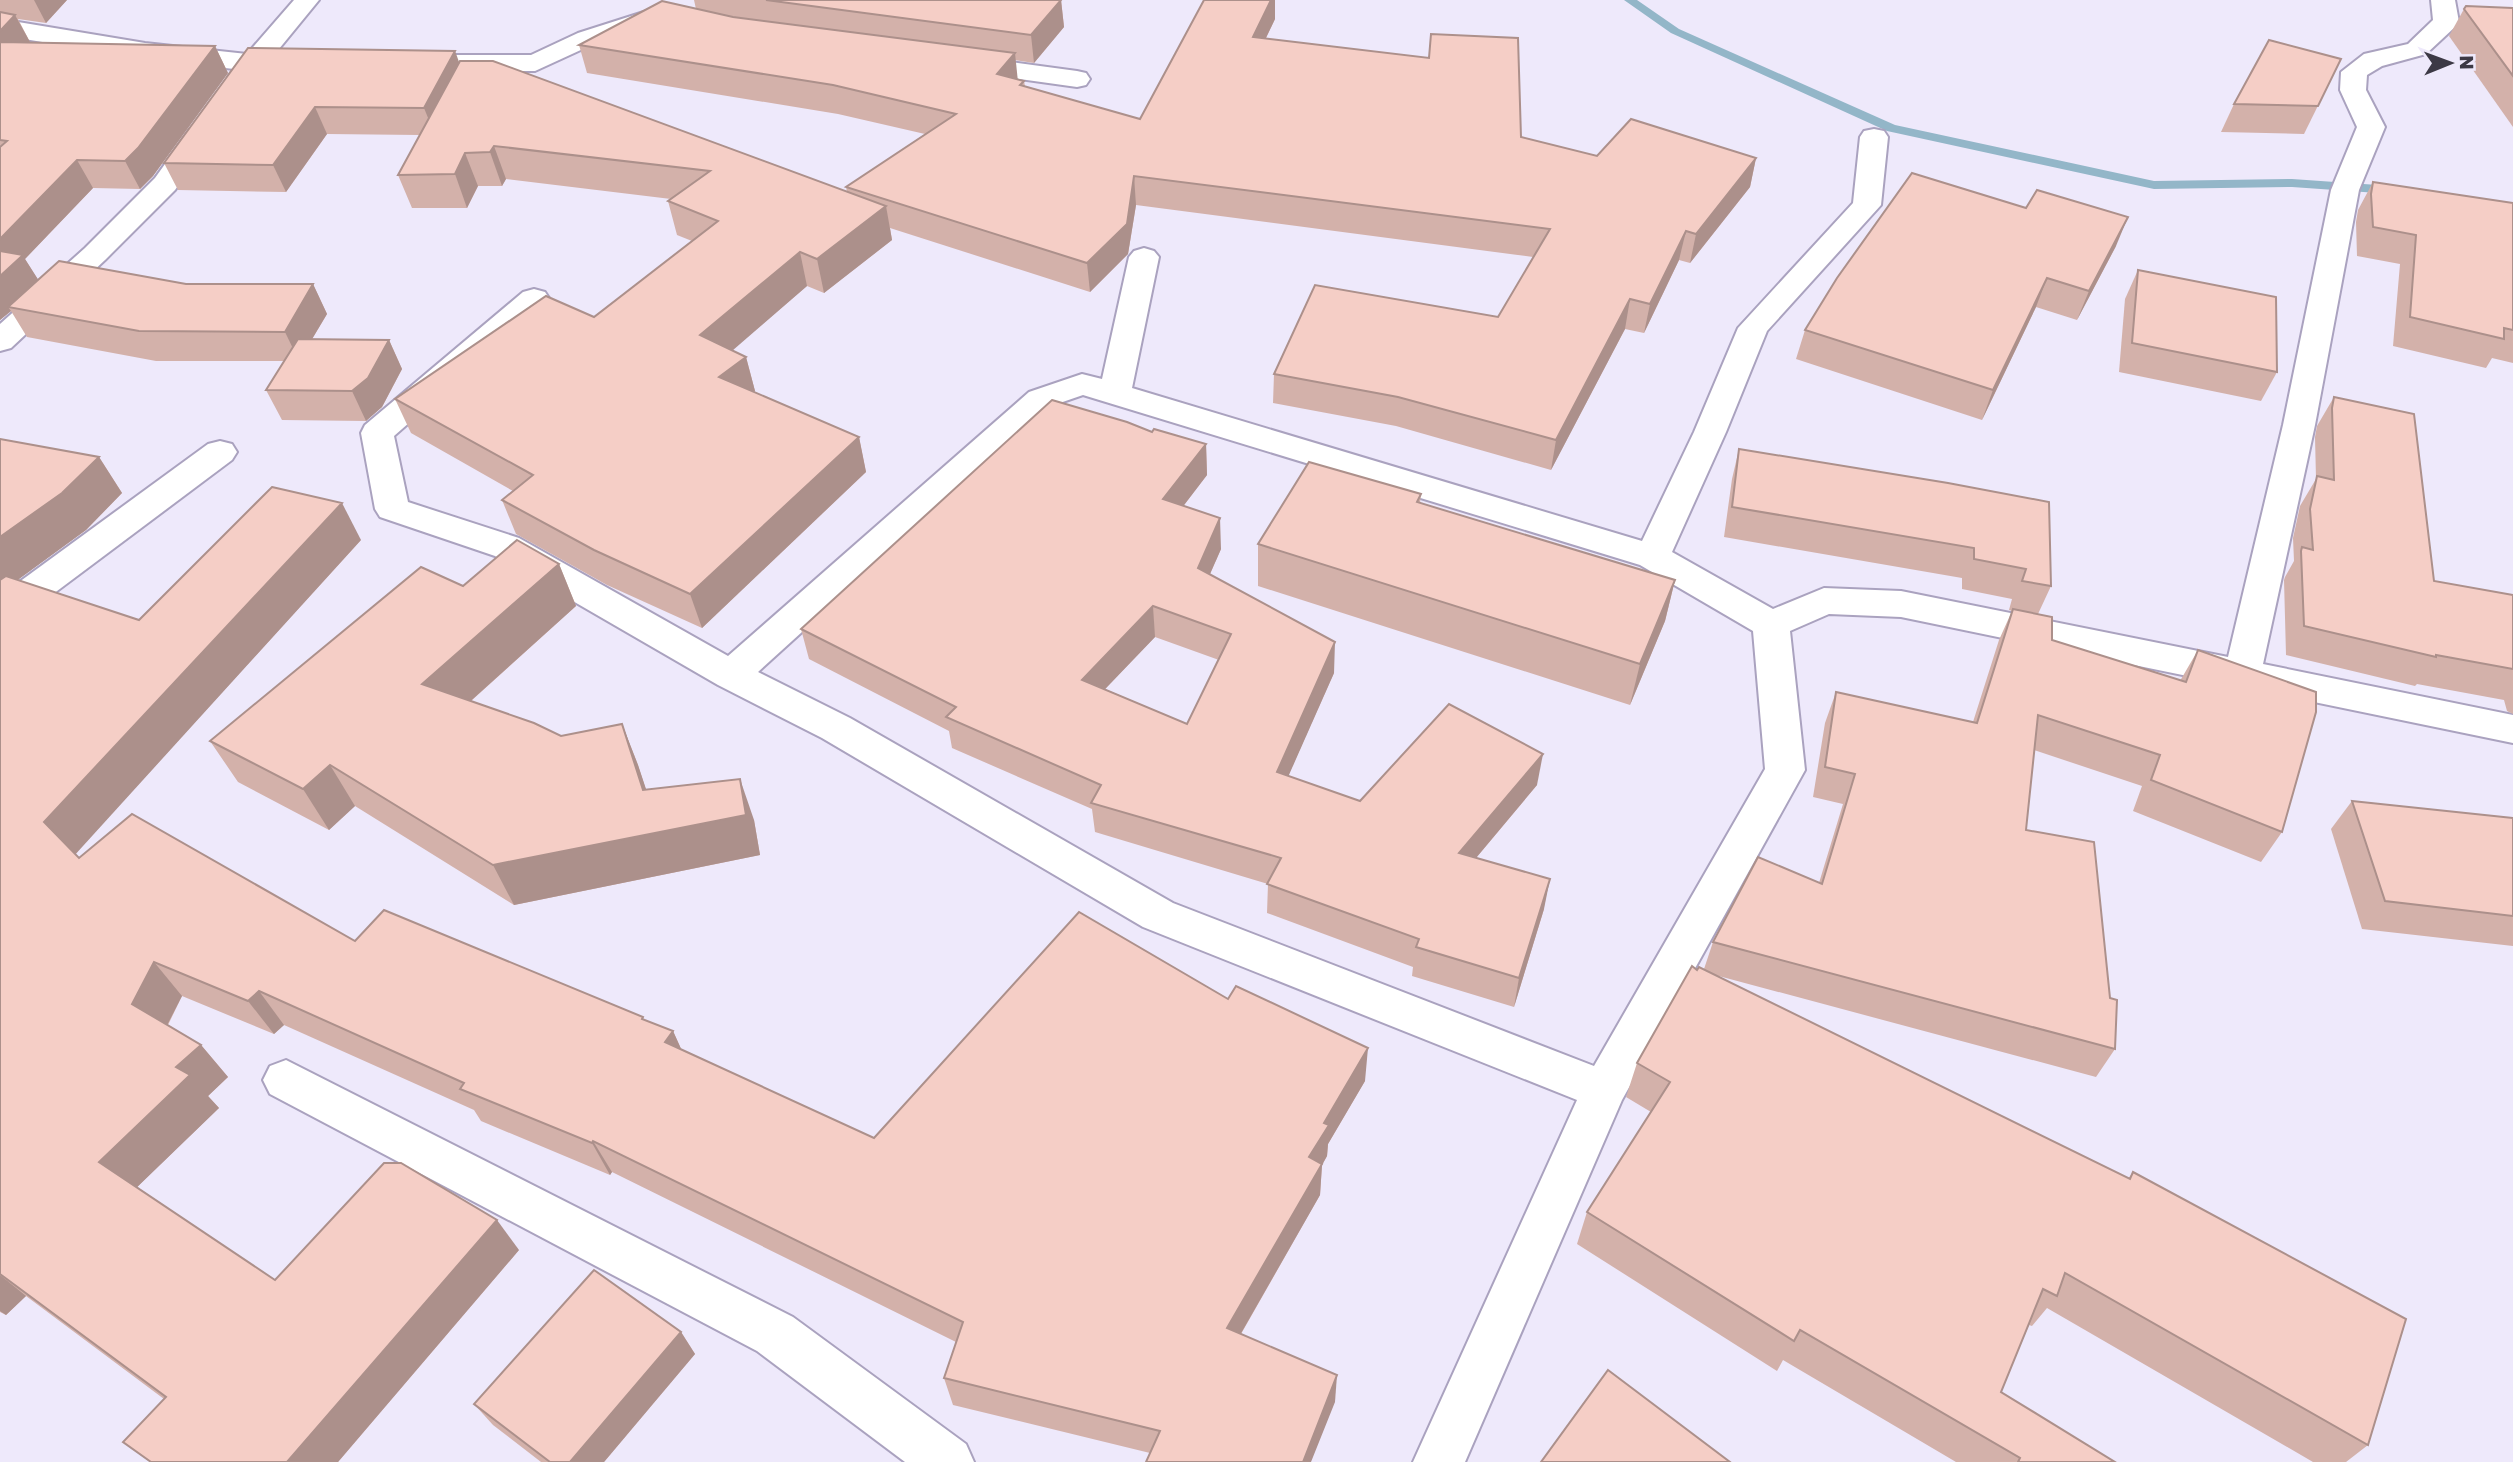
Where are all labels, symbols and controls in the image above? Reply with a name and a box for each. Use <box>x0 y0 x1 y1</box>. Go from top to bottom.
north arrow <box>2415 28 2485 98</box>
text: N <box>2456 55 2479 70</box>

